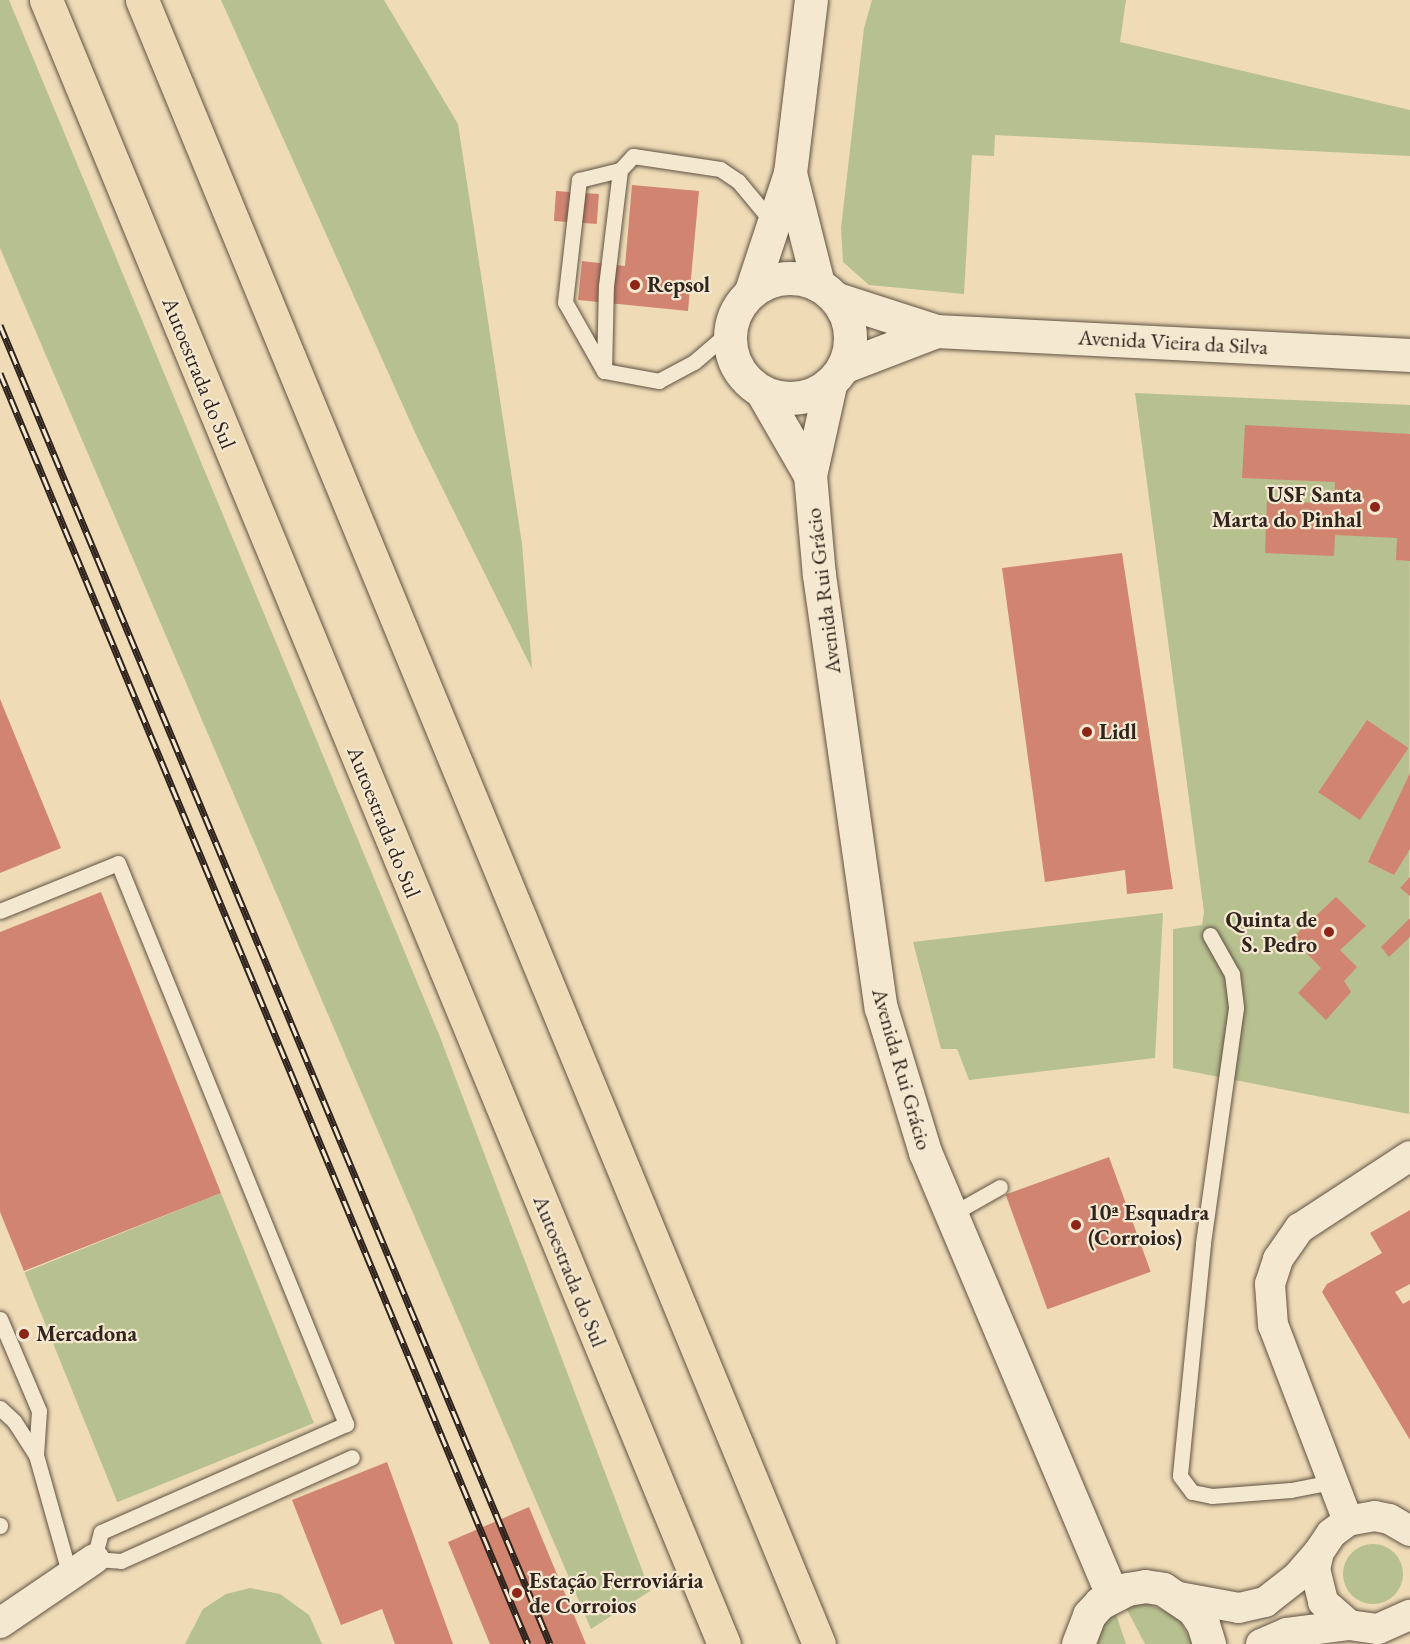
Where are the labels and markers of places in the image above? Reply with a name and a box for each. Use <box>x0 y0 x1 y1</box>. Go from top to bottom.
place label: Repsol <box>647 272 710 298</box>
marker: Repsol <box>628 278 642 292</box>
place label: USF Santa Marta do Pinhal <box>1212 481 1362 532</box>
marker: USF Santa Marta do Pinhal <box>1366 498 1384 516</box>
place label: Lidl <box>1099 719 1137 745</box>
marker: Lidl <box>1080 725 1094 739</box>
place label: Quinta de S. Pedro <box>1225 906 1317 957</box>
marker: Quinta de S. Pedro <box>1322 925 1336 939</box>
place label: 10ª Esquadra (Corroios) <box>1088 1199 1209 1250</box>
marker: 10ª Esquadra (Corroios) <box>1069 1218 1083 1232</box>
place label: Mercadona <box>36 1321 137 1347</box>
marker: Mercadona <box>17 1327 31 1341</box>
place label: Estação Ferroviária de Corroios <box>529 1567 703 1618</box>
marker: Estação Ferroviária de Corroios <box>510 1586 524 1600</box>

